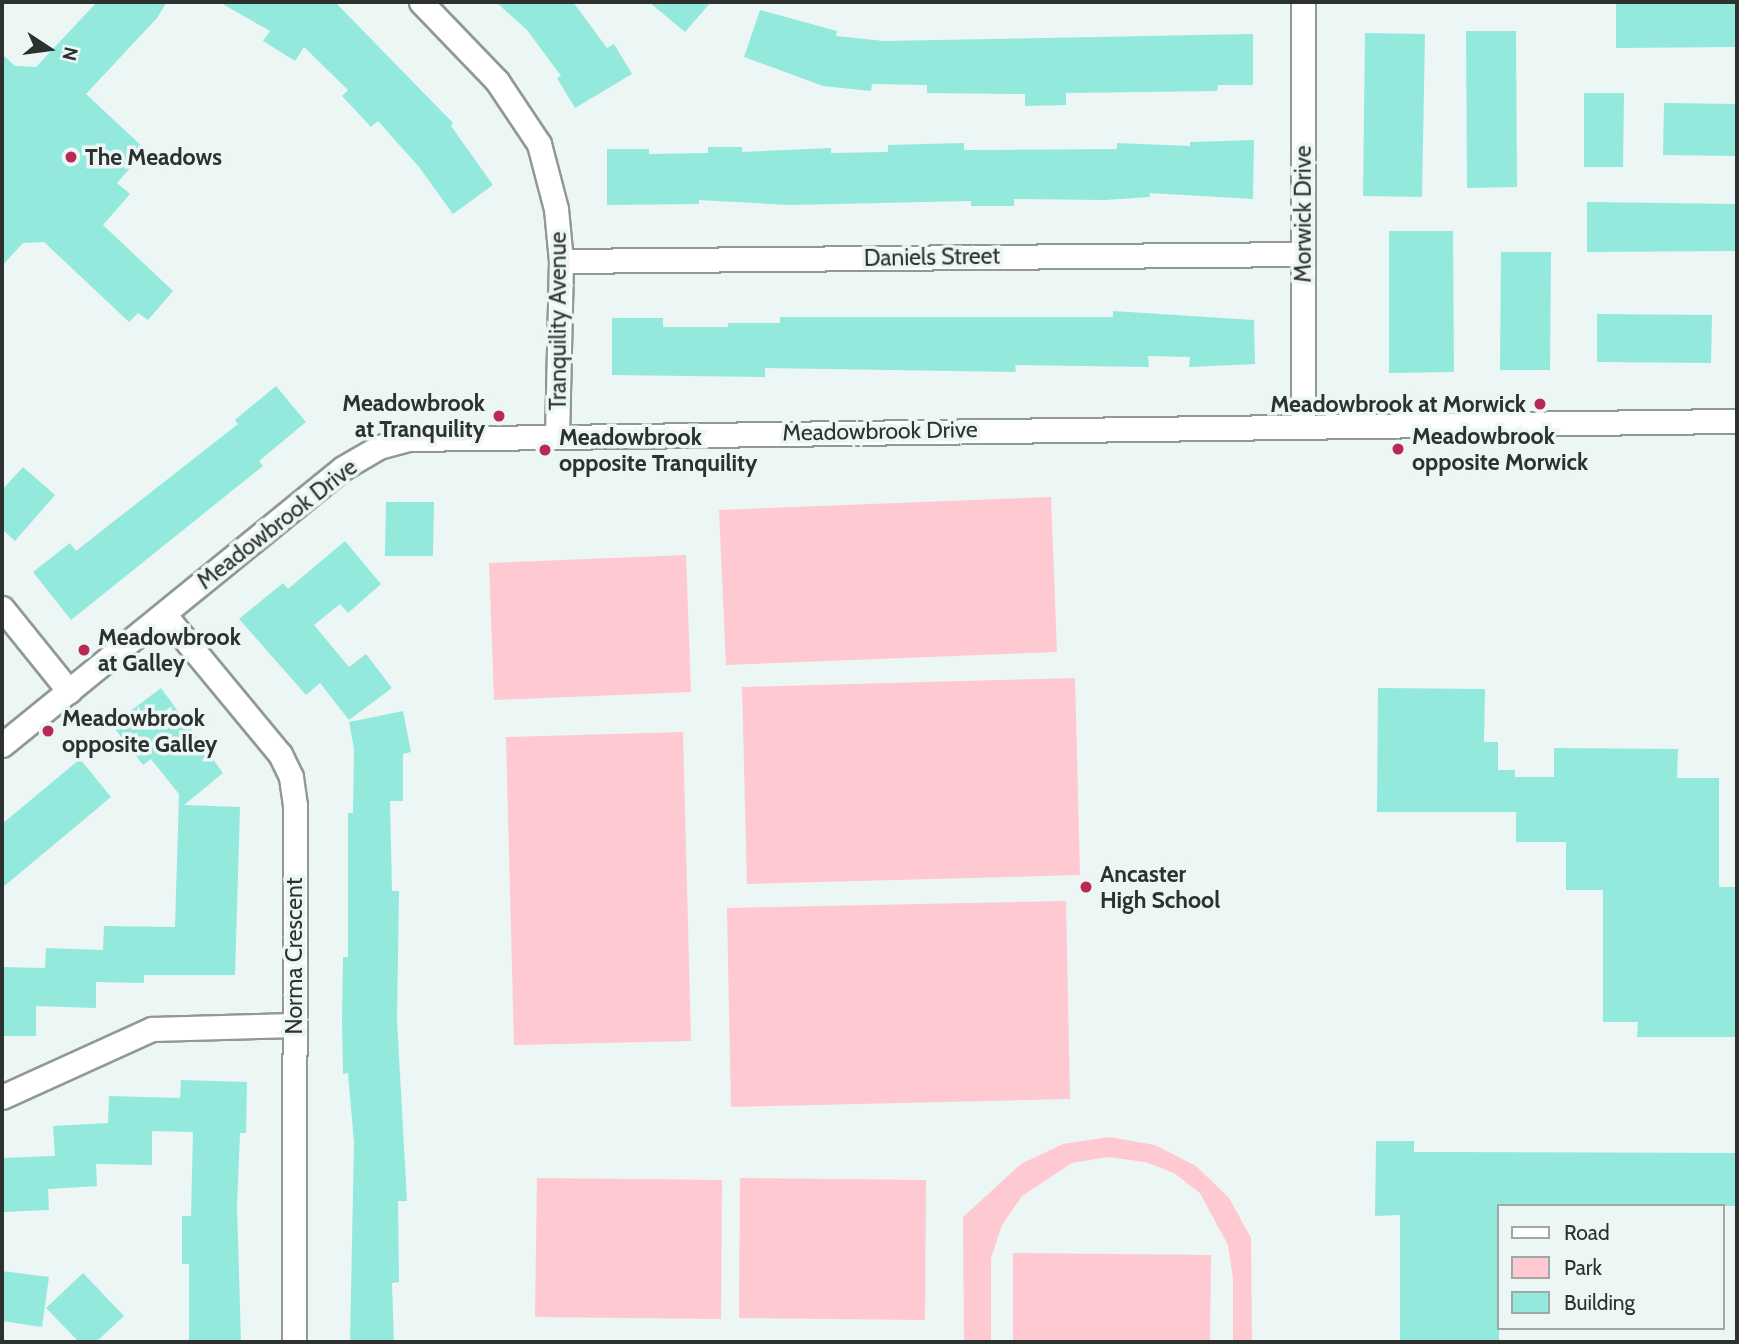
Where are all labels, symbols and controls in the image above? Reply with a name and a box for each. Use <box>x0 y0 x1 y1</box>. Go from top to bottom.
north arrow <box>14 14 84 84</box>
text: N <box>57 45 83 63</box>
place label: The Meadows <box>85 143 222 171</box>
street label: Morwick Drive <box>1289 145 1317 283</box>
marker: The Meadows <box>63 149 79 165</box>
street label: Tranquility Avenue <box>544 232 572 410</box>
street label: Daniels Street <box>864 242 1000 272</box>
place label: Meadowbrook at Tranquility <box>342 389 485 443</box>
place label: Meadowbrook at Morwick <box>1270 390 1526 418</box>
marker: Meadowbrook at Morwick <box>1532 396 1548 412</box>
marker: Meadowbrook at Tranquility <box>491 408 507 424</box>
street label: Meadowbrook Drive <box>782 415 978 447</box>
place label: Meadowbrook opposite Morwick <box>1412 422 1588 476</box>
place label: Meadowbrook opposite Tranquility <box>559 423 757 477</box>
marker: Meadowbrook opposite Morwick <box>1390 441 1406 457</box>
marker: Meadowbrook opposite Tranquility <box>537 442 553 458</box>
street label: Meadowbrook Drive <box>192 453 362 595</box>
place label: Meadowbrook at Galley <box>98 623 241 677</box>
marker: Meadowbrook at Galley <box>76 642 92 658</box>
place label: Meadowbrook opposite Galley <box>62 704 217 758</box>
marker: Meadowbrook opposite Galley <box>40 723 56 739</box>
place label: Ancaster High School <box>1100 860 1220 914</box>
street label: Norma Crescent <box>280 878 308 1034</box>
marker: Ancaster High School <box>1078 879 1094 895</box>
legend <box>1498 1204 1725 1330</box>
text: Road <box>1564 1220 1610 1245</box>
text: Park <box>1564 1255 1602 1280</box>
text: Building <box>1564 1290 1635 1315</box>

